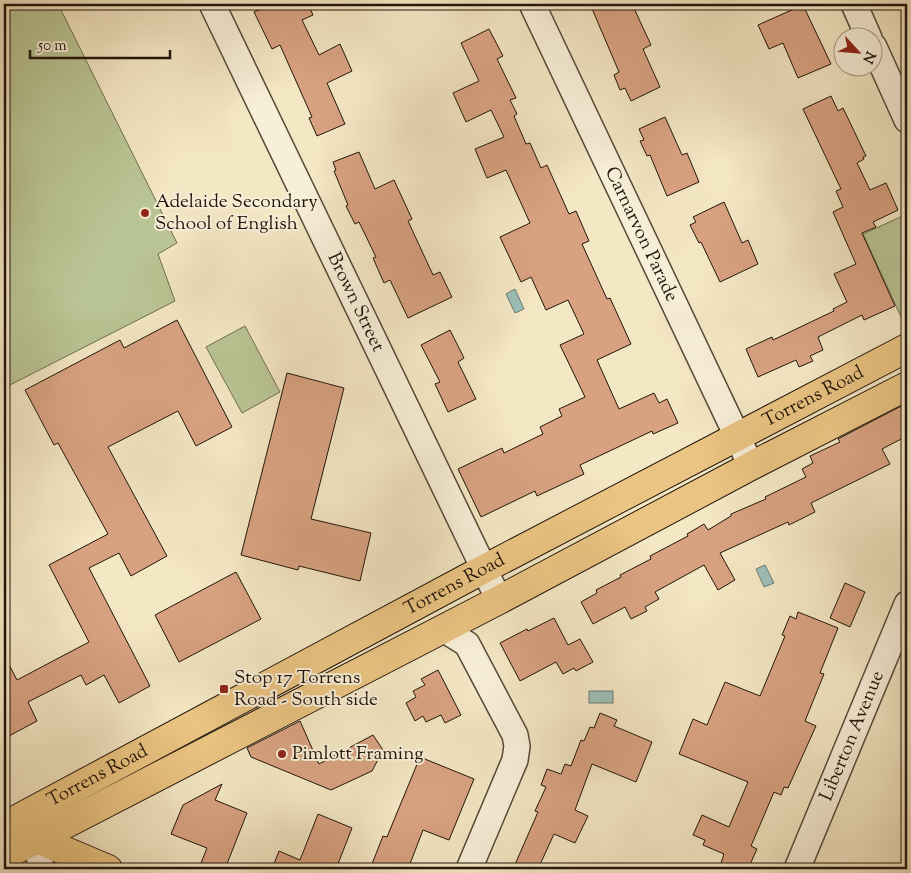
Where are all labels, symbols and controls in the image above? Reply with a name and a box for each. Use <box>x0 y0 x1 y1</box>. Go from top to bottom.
scale bar <box>30 28 170 60</box>
north arrow <box>834 28 884 78</box>
text: 50 m <box>37 36 67 57</box>
text: N <box>856 47 879 66</box>
street label: Carnarvon Parade <box>598 162 685 307</box>
place label: Adelaide Secondary School of English <box>155 189 318 238</box>
marker: Adelaide Secondary School of English <box>139 207 151 219</box>
street label: Brown Street <box>320 248 391 357</box>
street label: Torrens Road <box>758 359 869 435</box>
street label: Torrens Road <box>399 547 510 623</box>
place label: Stop 17 Torrens Road - South side <box>234 665 378 714</box>
street label: Liberton Avenue <box>813 667 891 805</box>
marker: Stop 17 Torrens Road - South side <box>218 683 230 695</box>
street label: Torrens Road <box>42 738 153 814</box>
place label: Pimlott Framing <box>292 741 424 768</box>
marker: Pimlott Framing <box>276 748 288 760</box>

